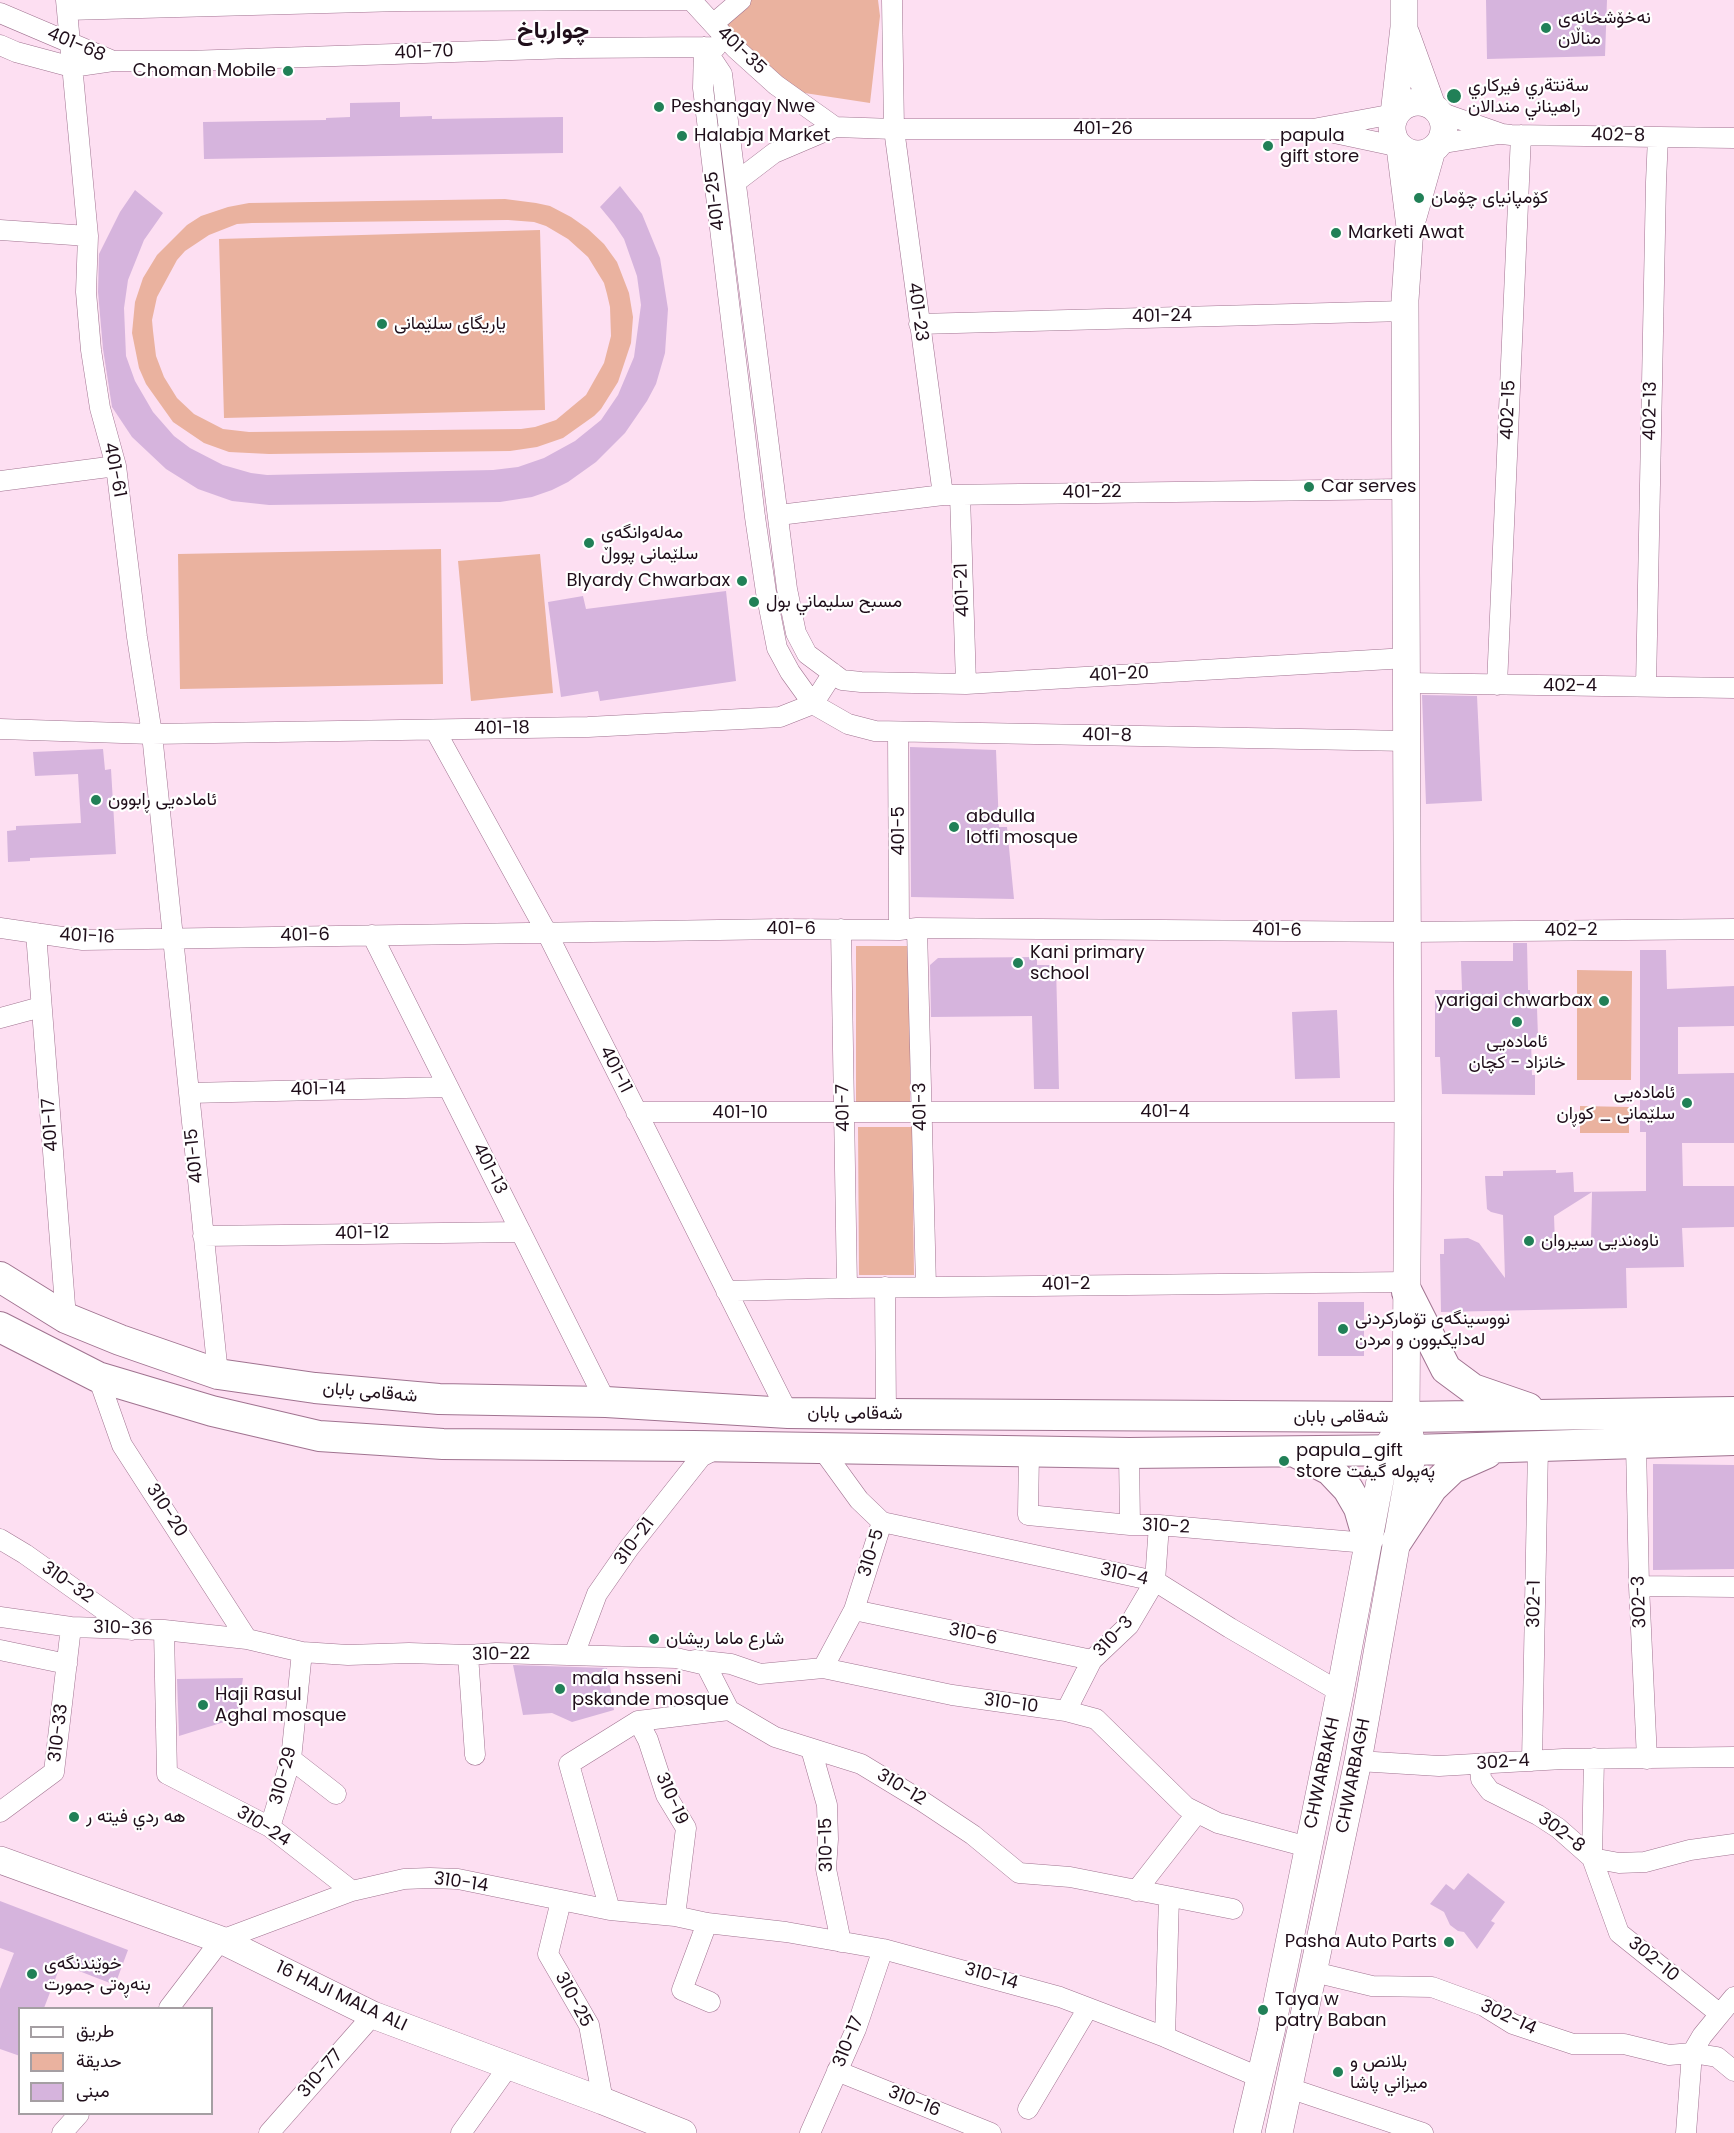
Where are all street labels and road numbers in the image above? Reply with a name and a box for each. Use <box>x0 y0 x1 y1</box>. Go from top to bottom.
street label: 401-35 <box>712 22 770 80</box>
street label: 401-68 <box>44 23 108 67</box>
street label: 401-70 <box>394 41 454 65</box>
street label: 401-26 <box>1073 118 1133 140</box>
street label: 402-8 <box>1591 125 1645 147</box>
street label: 401-25 <box>702 170 730 232</box>
street label: 401-23 <box>902 281 932 343</box>
street label: 401-24 <box>1132 306 1192 328</box>
street label: 402-15 <box>1497 380 1521 440</box>
street label: 402-13 <box>1640 381 1662 441</box>
street label: 401-61 <box>98 441 130 499</box>
street label: 401-22 <box>1062 482 1122 504</box>
street label: 401-21 <box>951 562 975 618</box>
street label: 401-20 <box>1088 663 1150 687</box>
street label: 402-4 <box>1543 675 1597 697</box>
street label: 401-18 <box>474 718 530 740</box>
street label: 401-8 <box>1082 725 1132 747</box>
street label: 401-5 <box>888 806 910 856</box>
street label: 401-6 <box>766 918 816 940</box>
street label: 401-6 <box>1252 920 1302 942</box>
street label: 402-2 <box>1544 920 1598 942</box>
street label: 401-16 <box>59 925 115 949</box>
street label: 401-6 <box>280 925 330 947</box>
street label: 401-11 <box>594 1043 636 1097</box>
street label: 401-14 <box>290 1079 346 1101</box>
street label: 401-3 <box>910 1082 932 1132</box>
street label: 401-7 <box>833 1084 855 1132</box>
street label: 401-17 <box>38 1097 64 1153</box>
street label: 401-4 <box>1140 1101 1190 1123</box>
street label: 401-10 <box>712 1102 768 1124</box>
street label: 401-15 <box>181 1127 209 1185</box>
street label: 401-13 <box>467 1140 511 1198</box>
street label: 401-12 <box>335 1223 389 1245</box>
street label: 401-2 <box>1041 1274 1091 1296</box>
street label: شەقامی بابان <box>322 1378 418 1408</box>
street label: شەقامی بابان <box>807 1402 903 1426</box>
street label: شەقامی بابان <box>1293 1406 1389 1428</box>
street label: 310-20 <box>141 1480 191 1542</box>
street label: 310-21 <box>610 1514 660 1570</box>
street label: 310-2 <box>1142 1515 1190 1539</box>
street label: 310-5 <box>855 1526 889 1580</box>
street label: 310-32 <box>37 1557 97 1609</box>
street label: 310-4 <box>1098 1559 1150 1591</box>
street label: 302-3 <box>1628 1575 1652 1629</box>
street label: 302-1 <box>1524 1580 1546 1628</box>
street label: 310-3 <box>1090 1612 1138 1662</box>
street label: 310-36 <box>93 1617 153 1641</box>
street label: 310-6 <box>947 1619 999 1651</box>
street label: 310-22 <box>472 1644 530 1666</box>
street label: 310-10 <box>982 1690 1040 1718</box>
street label: 310-33 <box>45 1703 73 1763</box>
street label: CHWARBAKH <box>1301 1715 1345 1831</box>
street label: CHWARBAGH <box>1332 1717 1376 1835</box>
street label: 310-29 <box>266 1745 302 1807</box>
street label: 302-4 <box>1476 1750 1530 1776</box>
street label: 310-12 <box>872 1765 930 1811</box>
street label: 310-19 <box>650 1770 692 1828</box>
street label: 310-24 <box>232 1802 294 1852</box>
street label: 302-8 <box>1533 1808 1589 1858</box>
street label: 310-15 <box>816 1817 838 1873</box>
street label: 310-14 <box>432 1869 490 1897</box>
street label: 302-10 <box>1623 1933 1683 1987</box>
street label: 16 HAJI MALA ALI <box>272 1957 410 2037</box>
street label: 310-14 <box>962 1959 1020 1995</box>
street label: 310-25 <box>550 1969 596 2031</box>
street label: 302-14 <box>1477 1996 1539 2040</box>
street label: 310-17 <box>829 2013 869 2071</box>
street label: 310-77 <box>294 2045 348 2103</box>
street label: 310-16 <box>885 2082 943 2122</box>

